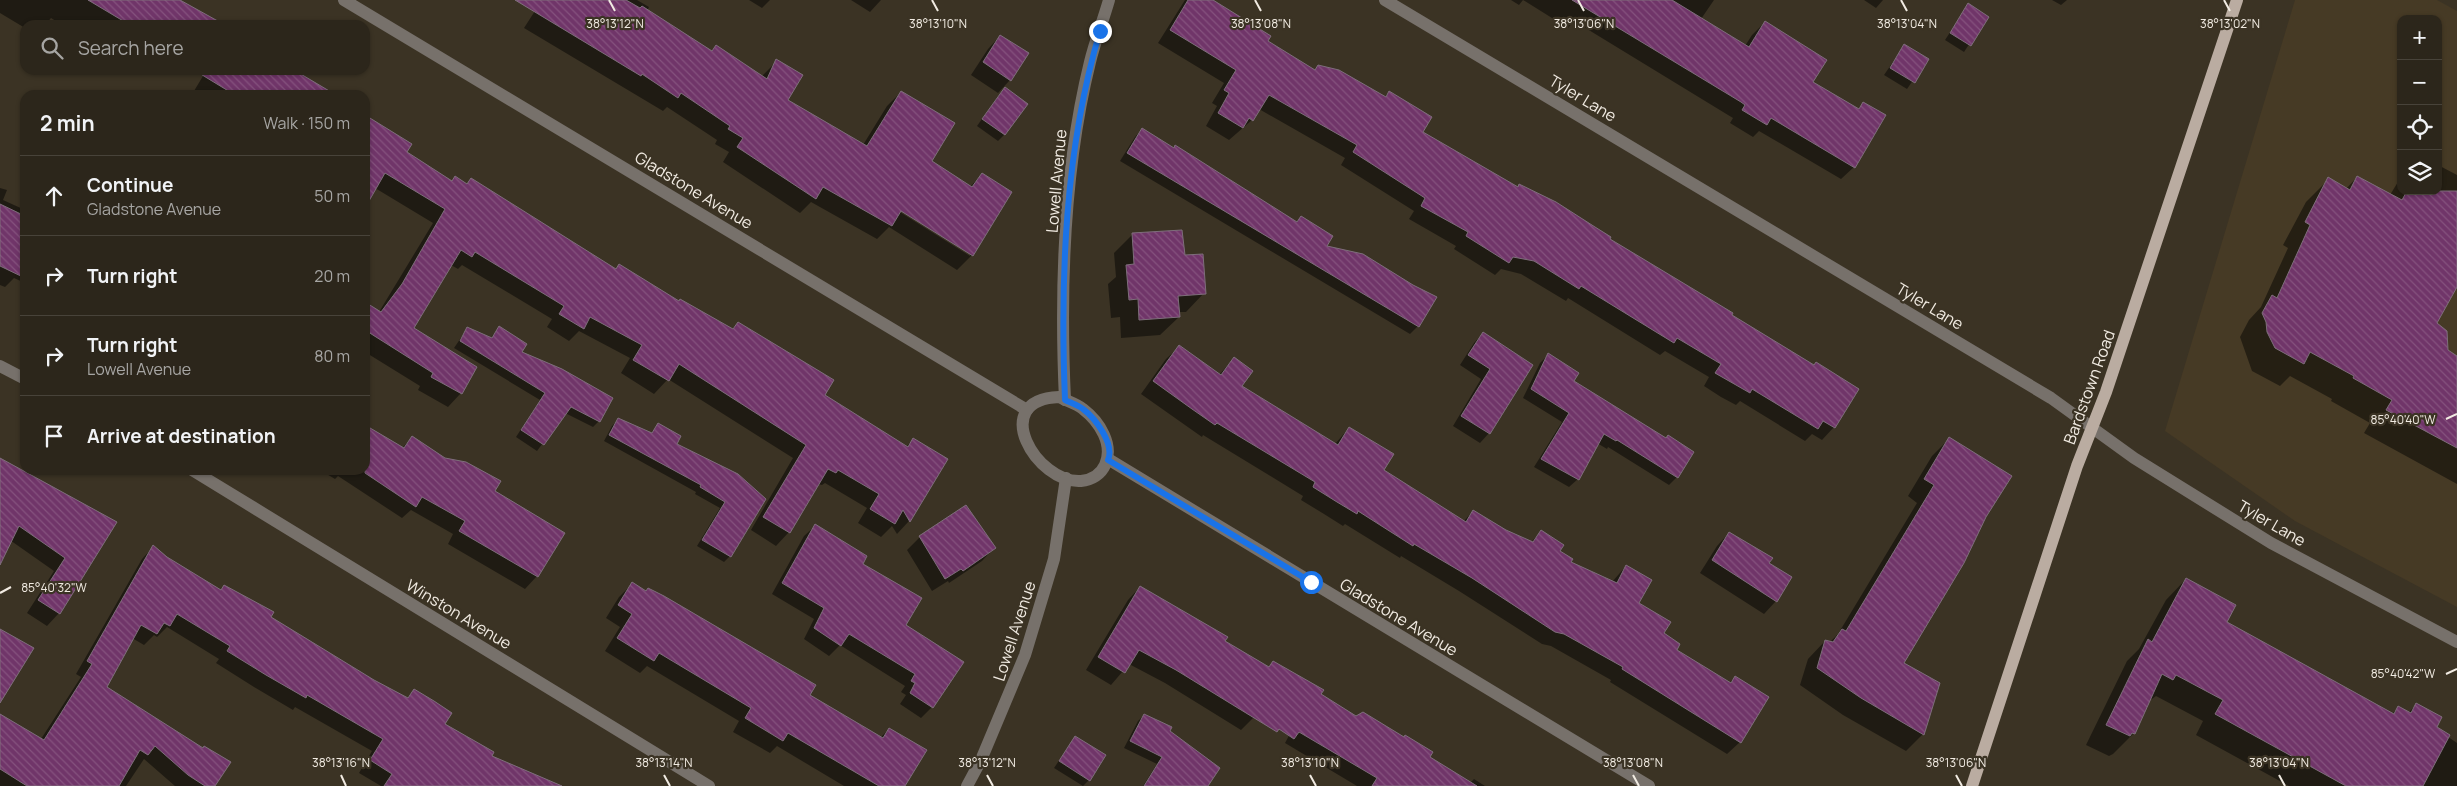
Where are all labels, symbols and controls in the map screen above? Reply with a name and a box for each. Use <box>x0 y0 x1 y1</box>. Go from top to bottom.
text: 38°13'12"N <box>586 15 644 32</box>
text: 38°13'10"N <box>909 15 967 32</box>
text: 38°13'08"N <box>1231 15 1291 32</box>
text: 38°13'06"N <box>1554 15 1614 32</box>
text: 38°13'04"N <box>1877 15 1937 32</box>
text: 38°13'02"N <box>2200 15 2260 32</box>
map controls <box>2397 15 2442 195</box>
button: + <box>2397 15 2442 60</box>
search box <box>20 20 370 75</box>
route end <box>1089 20 1112 43</box>
icon: search <box>38 34 66 62</box>
text: Search here <box>78 35 184 61</box>
button: − <box>2397 60 2442 105</box>
street label: Tyler Lane <box>1545 69 1621 127</box>
button: locate <box>2397 105 2442 150</box>
text: 2 min <box>40 109 95 137</box>
text: Walk · 150 m <box>263 112 350 134</box>
street label: Lowell Avenue <box>1041 128 1071 234</box>
street label: Gladstone Avenue <box>631 146 757 234</box>
button: layers <box>2397 150 2442 195</box>
text: Continue <box>87 172 173 198</box>
icon: ahead <box>40 182 68 210</box>
text: 50 m <box>314 185 350 207</box>
text: Gladstone Avenue <box>87 198 221 220</box>
icon: right <box>40 262 68 290</box>
text: Turn right <box>87 263 177 289</box>
text: 20 m <box>314 265 350 287</box>
street label: Tyler Lane <box>1892 277 1968 335</box>
street label: Bardstown Road <box>2058 327 2120 447</box>
text: Turn right <box>87 332 177 358</box>
icon: right <box>40 342 68 370</box>
text: 80 m <box>314 345 350 367</box>
text: Lowell Avenue <box>87 358 191 380</box>
text: 85°40'40"W <box>2370 411 2436 428</box>
icon: arrive <box>40 422 68 450</box>
text: Arrive at destination <box>87 423 276 449</box>
street label: Tyler Lane <box>2234 495 2310 551</box>
route start <box>1300 571 1323 594</box>
street label: Gladstone Avenue <box>1336 573 1462 661</box>
street label: Winston Avenue <box>402 574 516 654</box>
street label: Lowell Avenue <box>987 578 1041 684</box>
text: 85°40'32"W <box>21 579 88 596</box>
text: 85°40'42"W <box>2371 665 2436 682</box>
text: 38°13'16"N <box>312 754 370 771</box>
text: 38°13'14"N <box>635 754 693 771</box>
text: 38°13'12"N <box>958 754 1016 771</box>
text: 38°13'10"N <box>1281 754 1339 771</box>
text: 38°13'08"N <box>1603 754 1663 771</box>
text: 38°13'06"N <box>1926 754 1986 771</box>
text: 38°13'04"N <box>2249 754 2309 771</box>

